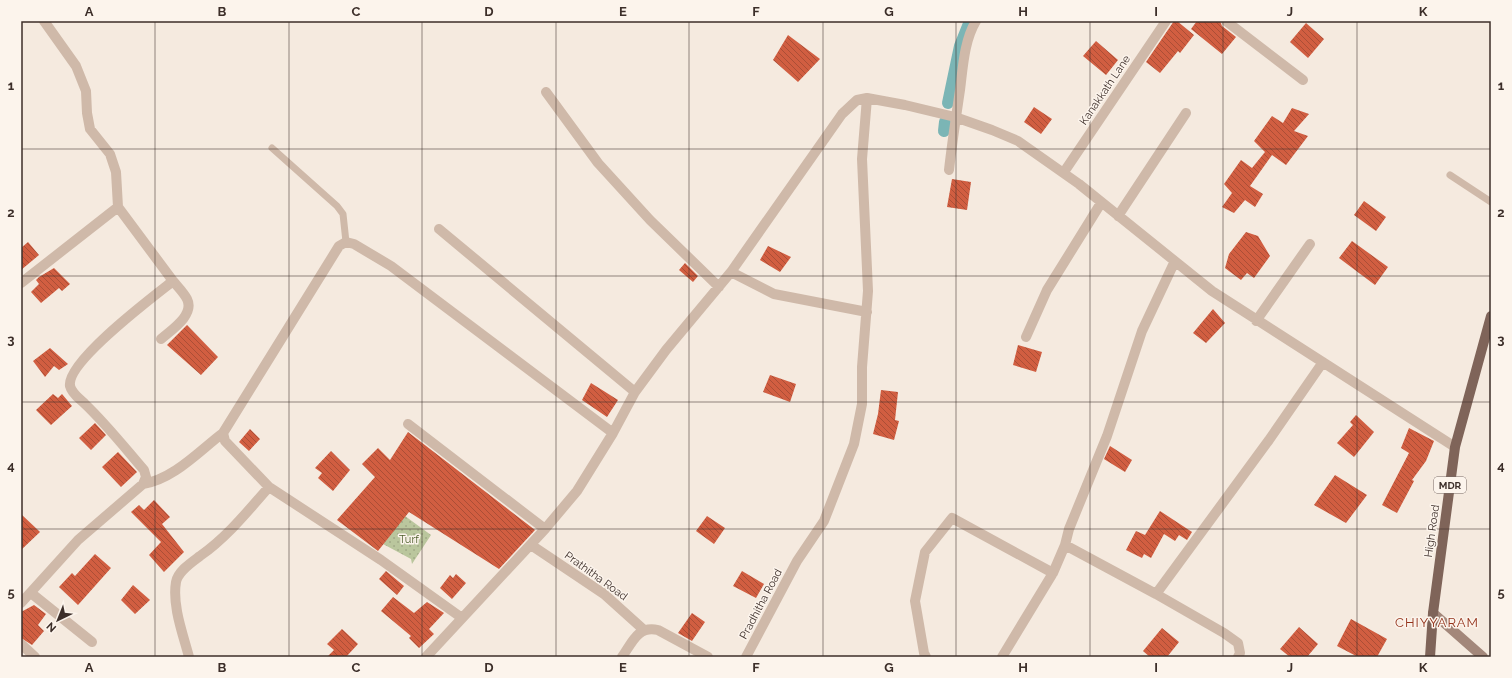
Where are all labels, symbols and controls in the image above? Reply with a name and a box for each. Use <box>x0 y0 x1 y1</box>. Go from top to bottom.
text: A <box>85 4 94 19</box>
text: B <box>218 4 227 19</box>
text: C <box>352 4 361 19</box>
text: D <box>484 4 494 19</box>
text: E <box>619 4 627 19</box>
text: F <box>752 4 760 19</box>
text: G <box>884 4 894 19</box>
text: H <box>1018 4 1028 19</box>
text: I <box>1154 4 1158 19</box>
text: J <box>1287 4 1293 19</box>
text: K <box>1419 4 1428 19</box>
street label: Kanakkath Lane <box>1077 52 1133 127</box>
text: 1 <box>8 78 15 93</box>
text: 1 <box>1498 78 1505 93</box>
text: 2 <box>7 205 15 220</box>
text: 2 <box>1497 205 1505 220</box>
text: 3 <box>7 332 15 347</box>
text: 3 <box>1497 332 1505 347</box>
text: 4 <box>7 458 15 473</box>
text: 4 <box>1497 458 1505 473</box>
road number: MDR <box>1434 477 1466 493</box>
street label: High Road <box>1422 504 1442 558</box>
park label: Turf <box>399 533 419 546</box>
street label: Prathitha Road <box>562 549 630 603</box>
street label: Pradhitha Road <box>737 567 785 641</box>
text: 5 <box>7 585 15 600</box>
text: 5 <box>1497 585 1505 600</box>
north arrow <box>38 600 78 640</box>
district label: CHIYYARAM <box>1395 615 1479 630</box>
text: N <box>44 619 59 635</box>
text: A <box>85 660 94 675</box>
text: B <box>218 660 227 675</box>
text: C <box>352 660 361 675</box>
text: D <box>484 660 494 675</box>
text: E <box>619 660 627 675</box>
text: F <box>752 660 760 675</box>
text: G <box>884 660 894 675</box>
text: H <box>1018 660 1028 675</box>
text: I <box>1154 660 1158 675</box>
text: J <box>1287 660 1293 675</box>
text: K <box>1419 660 1428 675</box>

